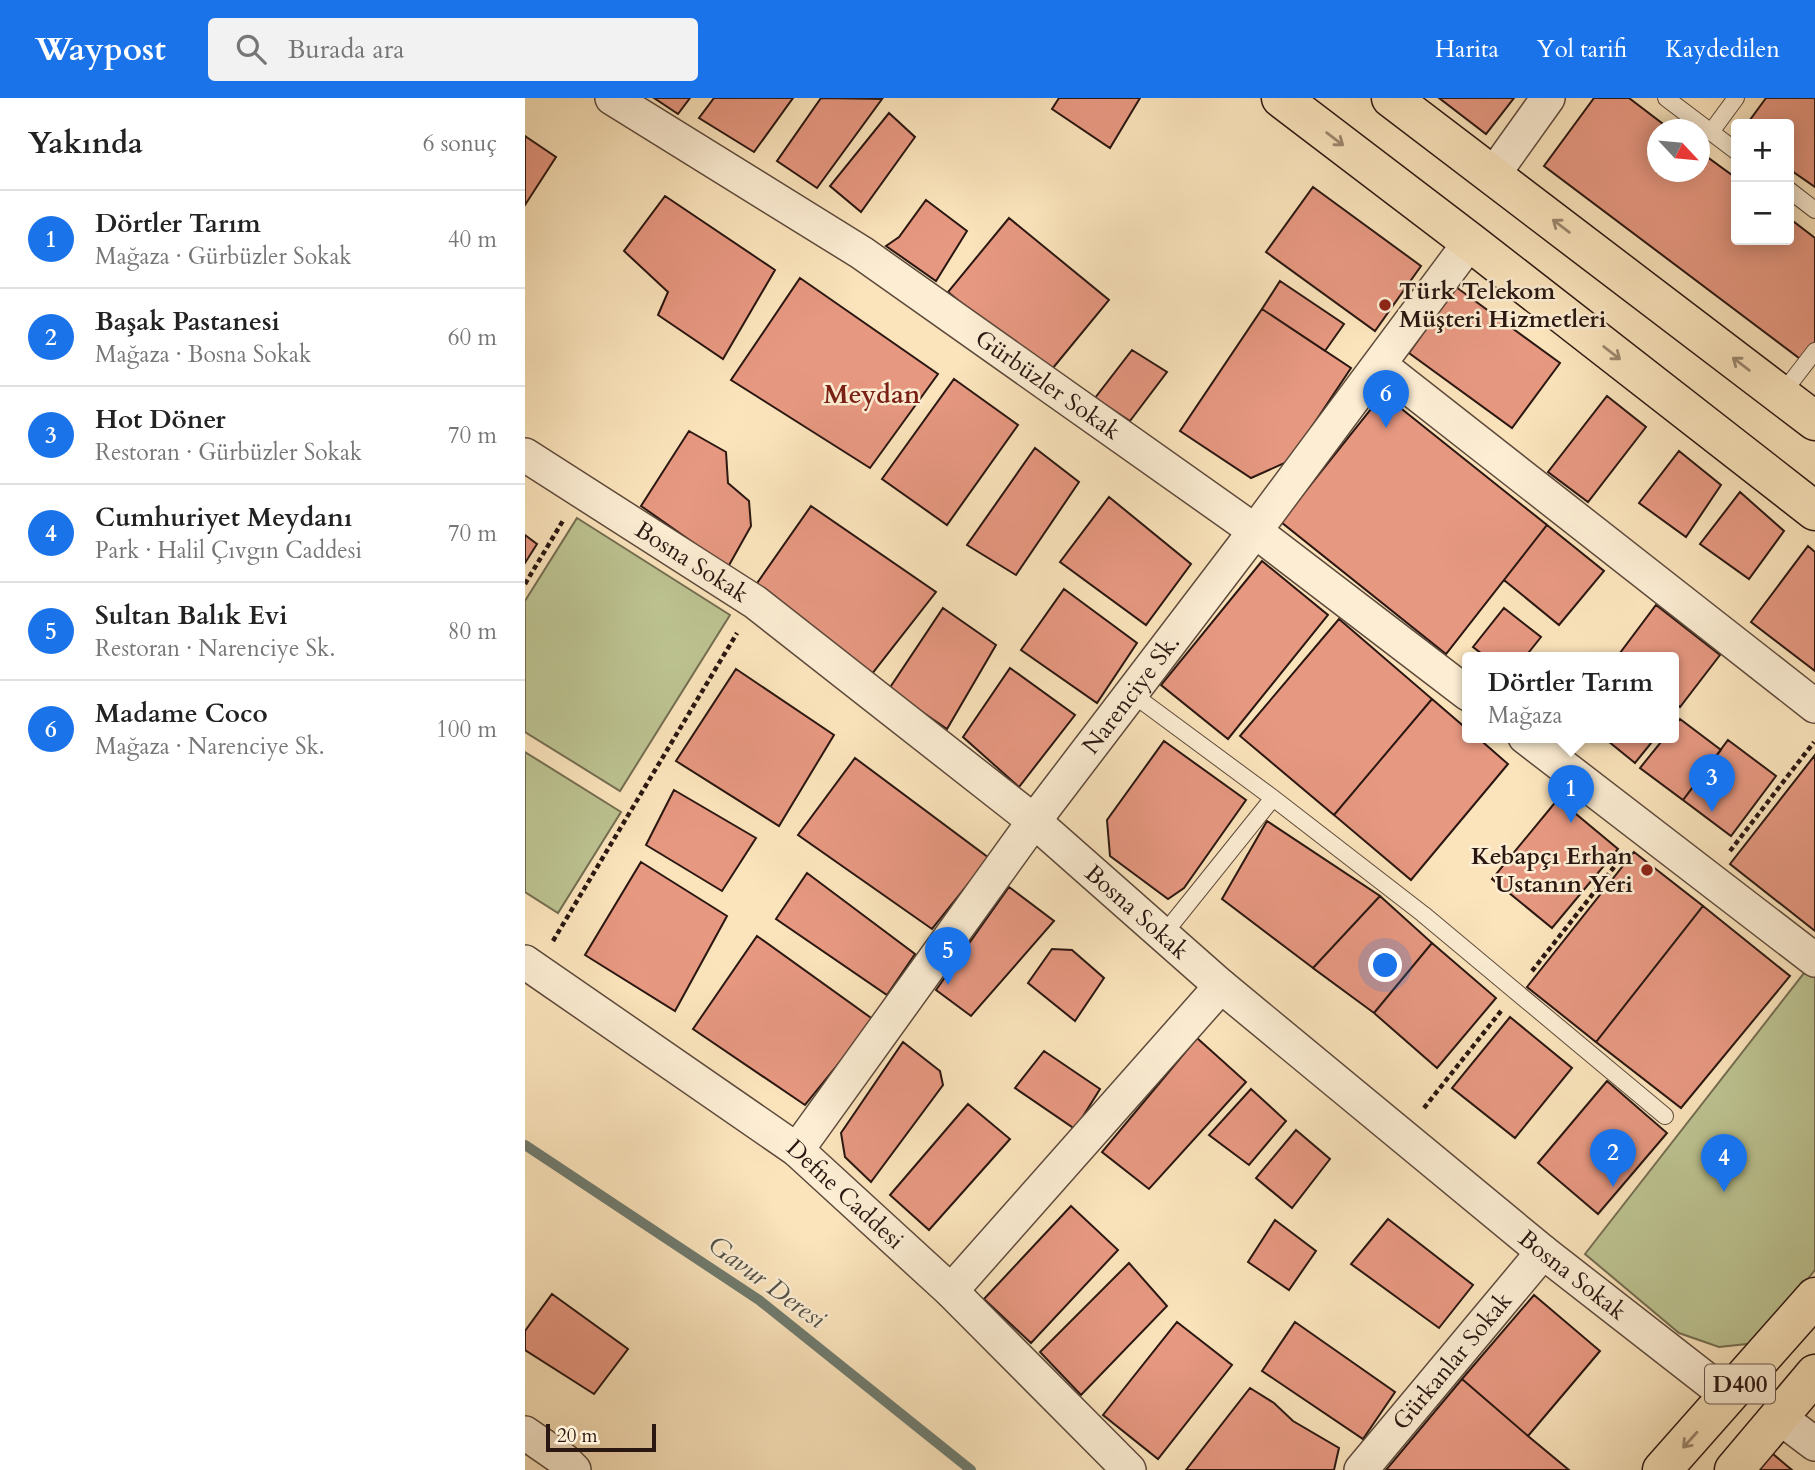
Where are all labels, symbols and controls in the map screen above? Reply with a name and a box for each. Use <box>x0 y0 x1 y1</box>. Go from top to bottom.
search box <box>208 18 698 81</box>
text: Waypost <box>35 27 166 72</box>
icon: search <box>232 30 270 68</box>
text: Burada ara <box>288 32 405 67</box>
text: Harita <box>1435 33 1499 66</box>
text: Yol tarifi <box>1537 33 1627 66</box>
text: Kaydedilen <box>1665 33 1780 66</box>
north arrow <box>1647 119 1710 182</box>
map controls <box>1731 119 1794 245</box>
button: + <box>1731 119 1794 182</box>
text: Yakında <box>28 123 143 164</box>
text: 6 sonuç <box>423 128 497 159</box>
one-way arrow <box>1325 132 1344 147</box>
button: − <box>1731 182 1794 245</box>
text: Dörtler Tarım <box>95 206 261 241</box>
one-way arrow <box>1552 219 1570 234</box>
text: 1 <box>45 224 57 255</box>
text: 40 m <box>448 224 497 255</box>
text: Mağaza · Gürbüzler Sokak <box>95 241 352 272</box>
place label: Türk Telekom Müşteri Hizmetleri <box>1399 275 1607 336</box>
marker: Türk Telekom Müşteri Hizmetleri <box>1377 297 1393 313</box>
text: Başak Pastanesi <box>95 304 280 339</box>
text: 2 <box>45 322 57 353</box>
text: 60 m <box>448 322 497 353</box>
street label: Gürbüzler Sokak <box>969 322 1127 448</box>
text: Mağaza · Bosna Sokak <box>95 339 311 370</box>
one-way arrow <box>1603 346 1621 361</box>
one-way arrow <box>1733 357 1751 372</box>
pin: 6 <box>1363 370 1409 428</box>
district label: Meydan <box>823 377 921 412</box>
text: Hot Döner <box>95 402 226 437</box>
text: 3 <box>45 420 57 451</box>
text: 70 m <box>448 420 497 451</box>
text: Restoran · Gürbüzler Sokak <box>95 437 362 468</box>
text: Cumhuriyet Meydanı <box>95 500 352 535</box>
street label: Bosna Sokak <box>629 513 755 610</box>
text: 4 <box>45 518 57 549</box>
text: 70 m <box>448 518 497 549</box>
text: Park · Halil Çıvgın Caddesi <box>95 535 362 566</box>
text: Sultan Balık Evi <box>95 598 287 633</box>
text: 5 <box>45 616 57 647</box>
text: 80 m <box>448 616 497 647</box>
street label: Narenciye Sk. <box>1074 627 1187 761</box>
text: Restoran · Narenciye Sk. <box>95 633 335 664</box>
popup <box>1462 652 1679 743</box>
text: Dörtler Tarım <box>1488 665 1653 700</box>
text: Madame Coco <box>95 696 268 731</box>
text: Mağaza <box>1488 700 1562 731</box>
text: 6 <box>45 714 57 745</box>
text: 100 m <box>436 714 497 745</box>
text: Mağaza · Narenciye Sk. <box>95 731 325 762</box>
pin: 3 <box>1689 754 1735 812</box>
pin: 1 <box>1548 765 1594 823</box>
place label: Kebapçı Erhan Ustanın Yeri <box>1471 840 1634 901</box>
street label: Bosna Sokak <box>1078 857 1196 967</box>
marker: Kebapçı Erhan Ustanın Yeri <box>1639 862 1655 878</box>
pin: 5 <box>925 927 971 985</box>
your location <box>1368 948 1402 982</box>
pin: 2 <box>1590 1129 1636 1187</box>
street label: Defne Caddesi <box>779 1132 911 1257</box>
pin: 4 <box>1701 1134 1747 1192</box>
street label: Bosna Sokak <box>1512 1222 1634 1328</box>
water label: Gavur Deresi <box>701 1227 834 1337</box>
street label: Gürkanlar Sokak <box>1385 1285 1519 1437</box>
road number: D400 <box>1705 1364 1775 1404</box>
scale bar <box>546 1421 656 1453</box>
text: 20 m <box>557 1423 598 1449</box>
one-way arrow <box>1681 1431 1698 1448</box>

